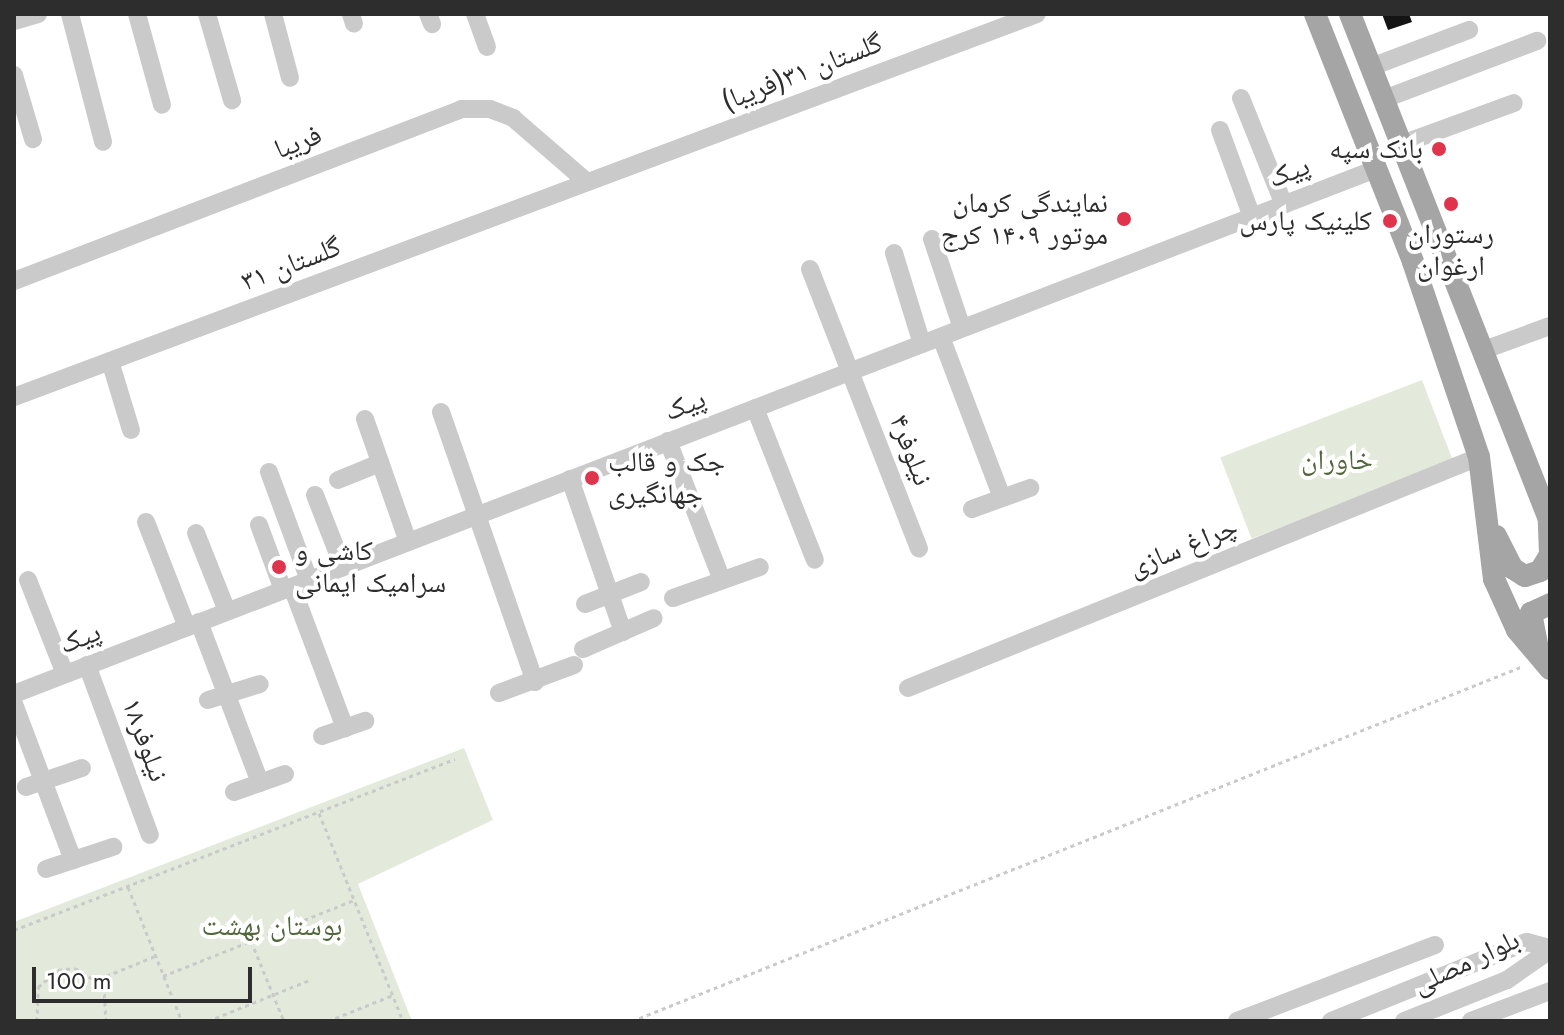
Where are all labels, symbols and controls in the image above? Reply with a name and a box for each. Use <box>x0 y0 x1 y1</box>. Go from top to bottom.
street label: گلستان ۳۱(فریبا) <box>717 26 887 118</box>
street label: فریبا <box>270 118 326 166</box>
place label: بانک سپه <box>1329 132 1423 166</box>
marker: بانک سپه <box>1430 140 1448 158</box>
street label: پیک <box>1264 149 1314 195</box>
place label: نمایندگی کرمان موتور ۱۴۰۹ کرج <box>941 186 1108 252</box>
marker: رستوران ارغوان <box>1442 195 1460 213</box>
place label: کلینیک پارس <box>1239 204 1372 238</box>
marker: نمایندگی کرمان موتور ۱۴۰۹ کرج <box>1115 210 1133 228</box>
marker: کلینیک پارس <box>1379 210 1401 232</box>
place label: رستوران ارغوان <box>1408 217 1494 283</box>
street label: گلستان ۳۱ <box>236 230 346 298</box>
street label: پیک <box>660 382 710 428</box>
street label: نیلوفر۴ <box>882 410 940 490</box>
park label: خاوران <box>1301 443 1373 477</box>
place label: جک و قالب جهانگیری <box>608 445 725 511</box>
marker: جک و قالب جهانگیری <box>583 469 601 487</box>
street label: چراغ سازی <box>1124 510 1242 584</box>
place label: کاشی و سرامیک ایمانی <box>295 534 446 600</box>
marker: کاشی و سرامیک ایمانی <box>270 558 288 576</box>
street label: پیک <box>55 615 105 661</box>
street label: نیلوفر۱۸ <box>115 694 175 786</box>
park label: بوستان بهشت <box>201 909 343 943</box>
street label: بلوار مصلی <box>1407 923 1525 1001</box>
scale bar <box>36 951 256 1001</box>
text: 100 m <box>46 963 112 998</box>

